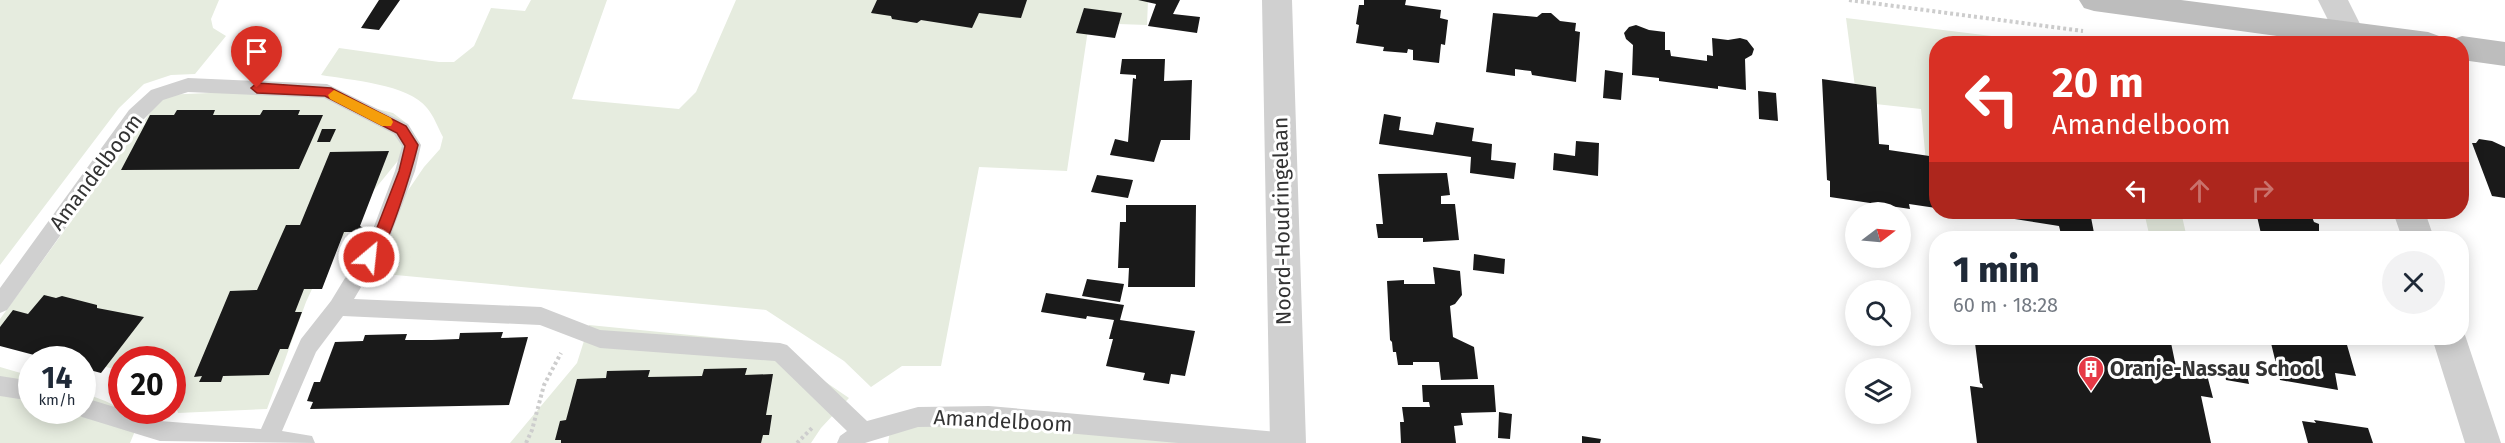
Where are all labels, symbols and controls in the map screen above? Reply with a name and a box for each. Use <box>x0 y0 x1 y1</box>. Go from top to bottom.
pin <box>231 26 282 88</box>
icon: arrive <box>240 35 273 68</box>
text: 20 m <box>2052 58 2144 108</box>
icon: left <box>1953 60 2031 138</box>
street label: Amandelboom <box>44 109 148 235</box>
text: Amandelboom <box>2052 109 2231 141</box>
street label: Noord-Houdringelaan <box>1267 117 1297 325</box>
icon: left <box>2120 174 2153 207</box>
icon: ahead <box>2183 174 2216 207</box>
icon: right <box>2246 174 2279 207</box>
north arrow <box>1845 202 1911 268</box>
map controls <box>1845 202 1911 424</box>
position arrow <box>337 225 401 289</box>
text: 1 min <box>1953 248 2039 292</box>
button: close <box>2382 251 2445 314</box>
button: search <box>1845 280 1911 346</box>
text: 60 m · 18:28 <box>1953 293 2058 317</box>
speed limit sign: 20 <box>108 346 186 424</box>
building icon: Oranje-Nassau School <box>2076 354 2106 392</box>
place label: Oranje-Nassau School <box>2110 356 2321 382</box>
button: layers <box>1845 358 1911 424</box>
text: 14 <box>42 360 72 396</box>
text: km/h <box>38 391 76 409</box>
street label: Amandelboom <box>933 404 1073 438</box>

